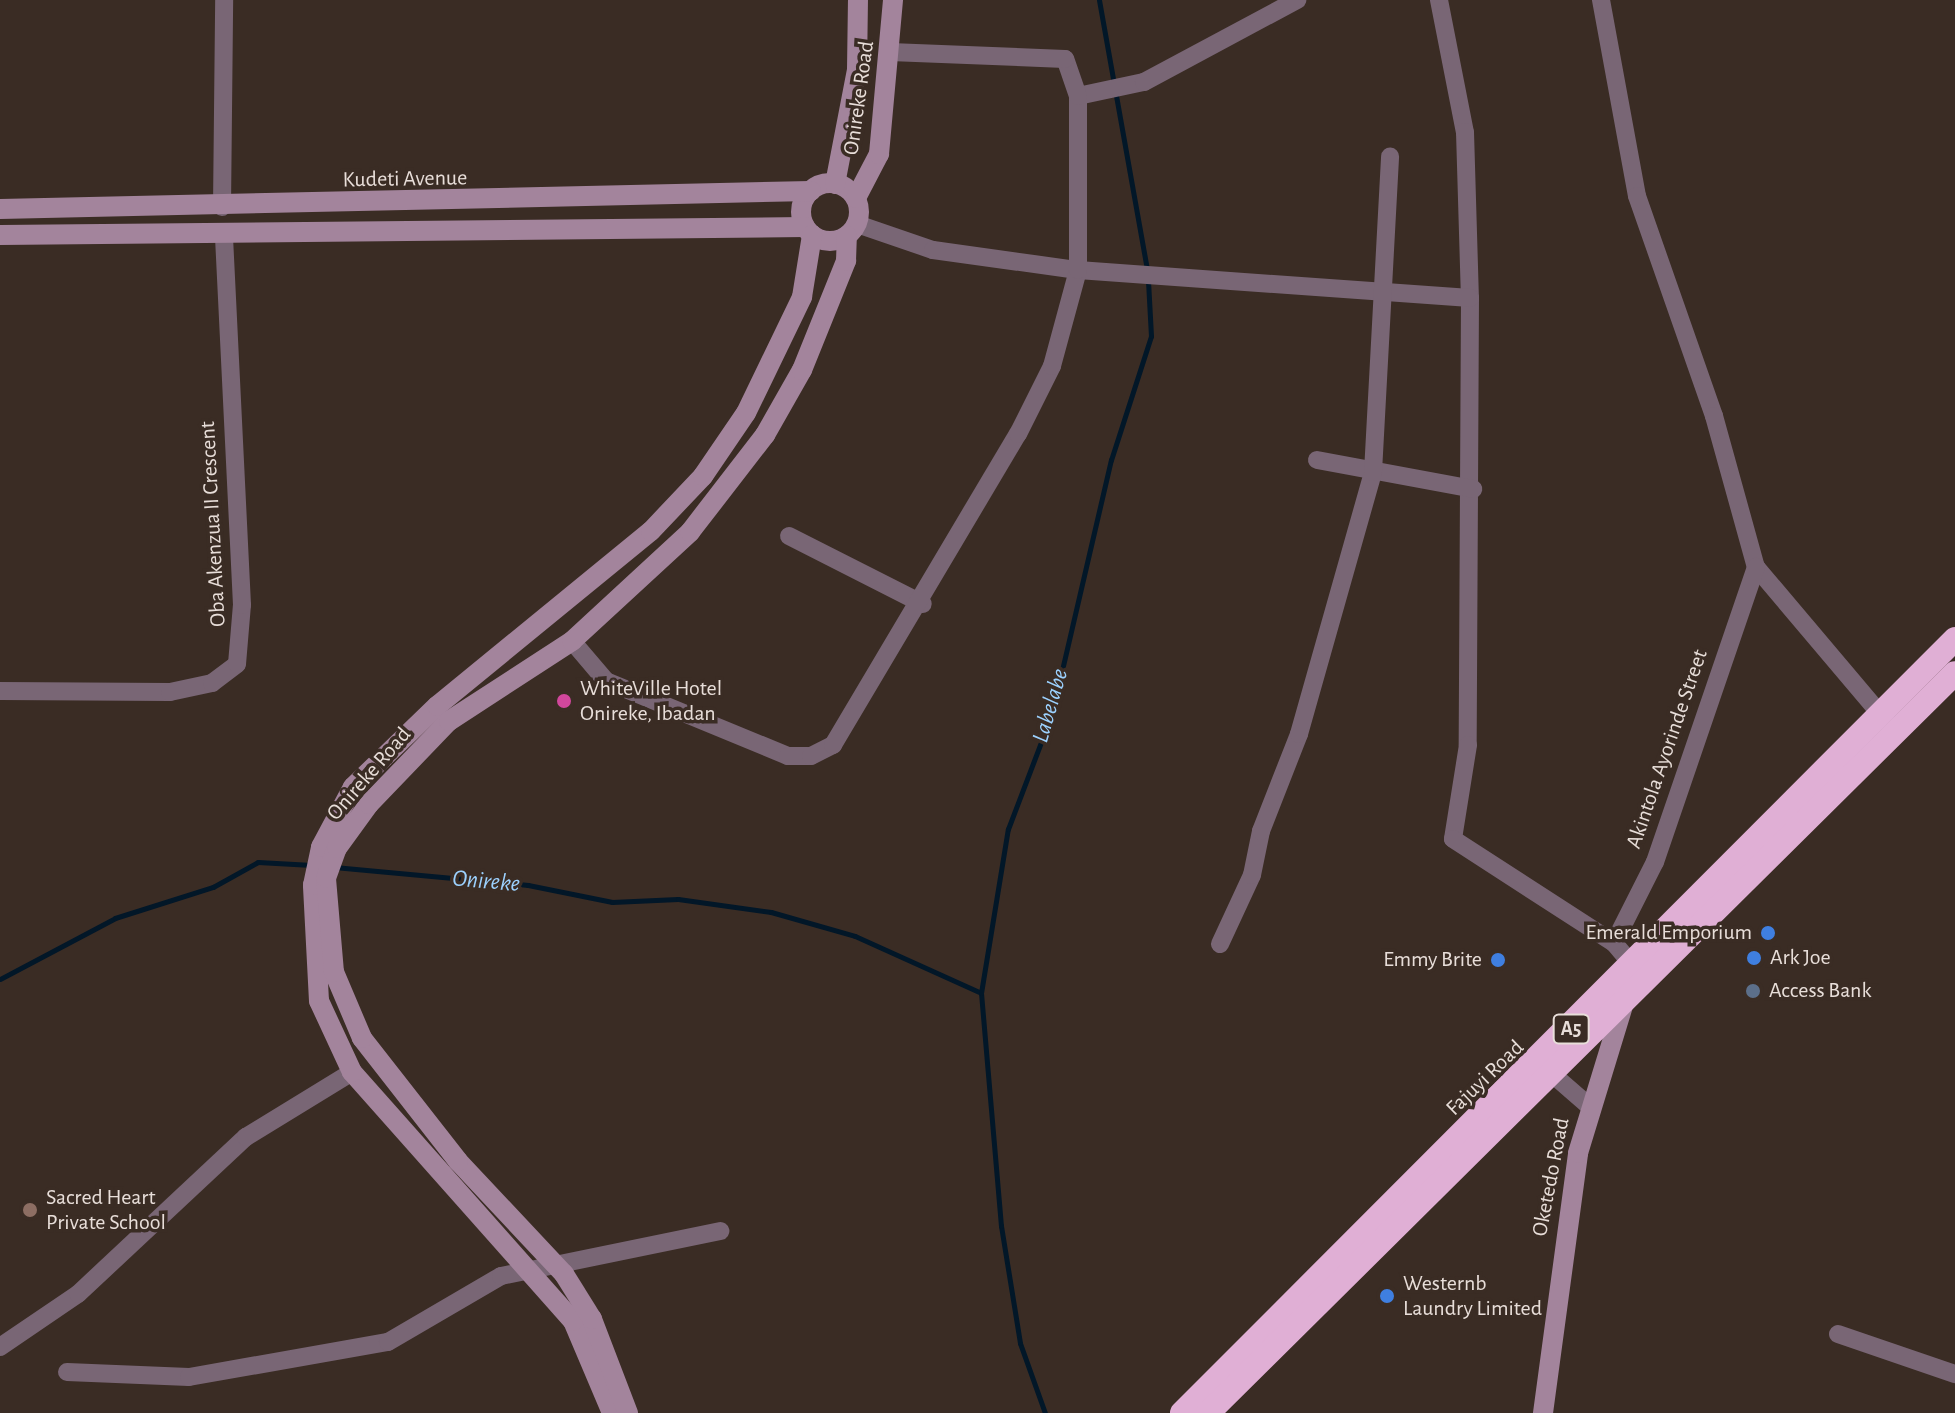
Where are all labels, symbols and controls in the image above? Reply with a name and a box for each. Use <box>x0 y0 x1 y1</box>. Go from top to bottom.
street label: Onireke Road <box>838 39 880 157</box>
street label: Kudeti Avenue <box>343 165 467 193</box>
street label: Oba Akenzua II Crescent <box>194 421 232 627</box>
street label: Akintola Ayorinde Street <box>1621 646 1713 852</box>
water label: Labelabe <box>1027 666 1075 746</box>
place label: WhiteVille Hotel Onireke, Ibadan <box>580 675 722 726</box>
marker: WhiteVille Hotel Onireke, Ibadan <box>555 692 573 710</box>
street label: Onireke Road <box>321 722 417 826</box>
water label: Onireke <box>451 865 521 899</box>
place label: Emerald Emporium <box>1586 920 1752 946</box>
marker: Emerald Emporium <box>1759 924 1777 942</box>
place label: Ark Joe <box>1770 945 1831 971</box>
place label: Emmy Brite <box>1383 947 1482 973</box>
marker: Ark Joe <box>1745 949 1763 967</box>
marker: Emmy Brite <box>1489 951 1507 969</box>
place label: Access Bank <box>1769 978 1871 1004</box>
marker: Access Bank <box>1744 982 1762 1000</box>
road number: A5 <box>1551 1013 1591 1045</box>
street label: Fajuyi Road <box>1441 1034 1529 1122</box>
street label: Oketedo Road <box>1527 1115 1575 1239</box>
place label: Sacred Heart Private School <box>46 1184 166 1236</box>
marker: Sacred Heart Private School <box>21 1201 39 1219</box>
place label: Westernb Laundry Limited <box>1403 1270 1542 1322</box>
marker: Westernb Laundry Limited <box>1378 1287 1396 1305</box>

